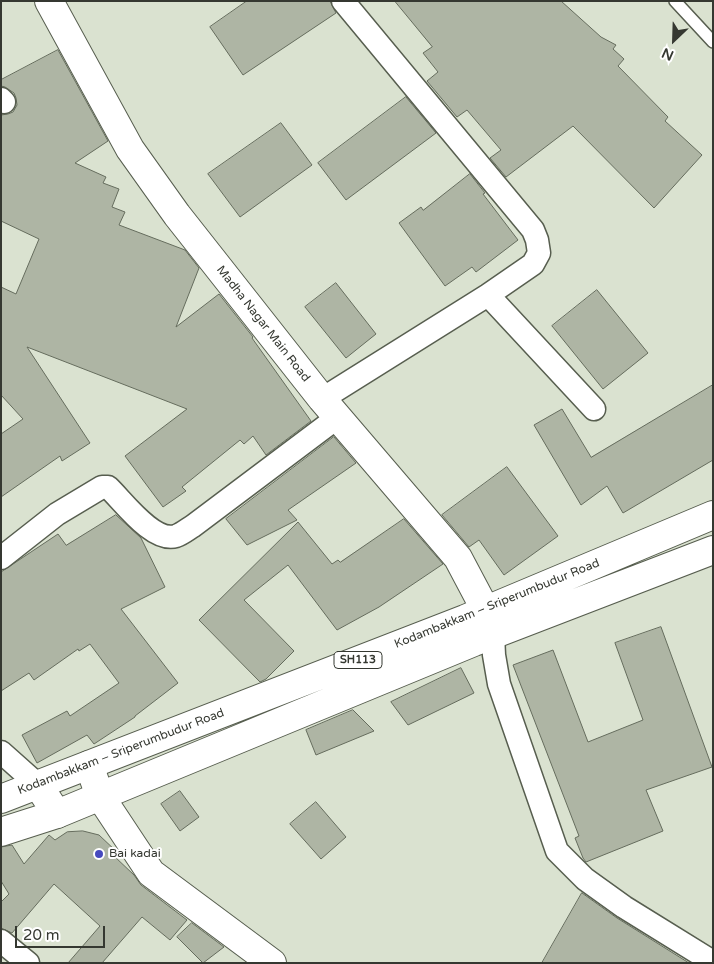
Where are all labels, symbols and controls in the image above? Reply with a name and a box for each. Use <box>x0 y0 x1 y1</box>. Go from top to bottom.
north arrow <box>649 15 699 65</box>
text: N <box>659 44 676 64</box>
street label: Madha Nagar Main Road <box>213 263 313 385</box>
street label: Kodambakkam – Sriperumbudur Road <box>392 556 602 652</box>
road number: SH113 <box>334 652 382 668</box>
street label: Kodambakkam – Sriperumbudur Road <box>16 706 226 798</box>
place label: Bai kadai <box>109 847 161 861</box>
marker: Bai kadai <box>93 848 105 860</box>
scale bar <box>18 916 108 948</box>
text: 20 m <box>23 926 60 944</box>

